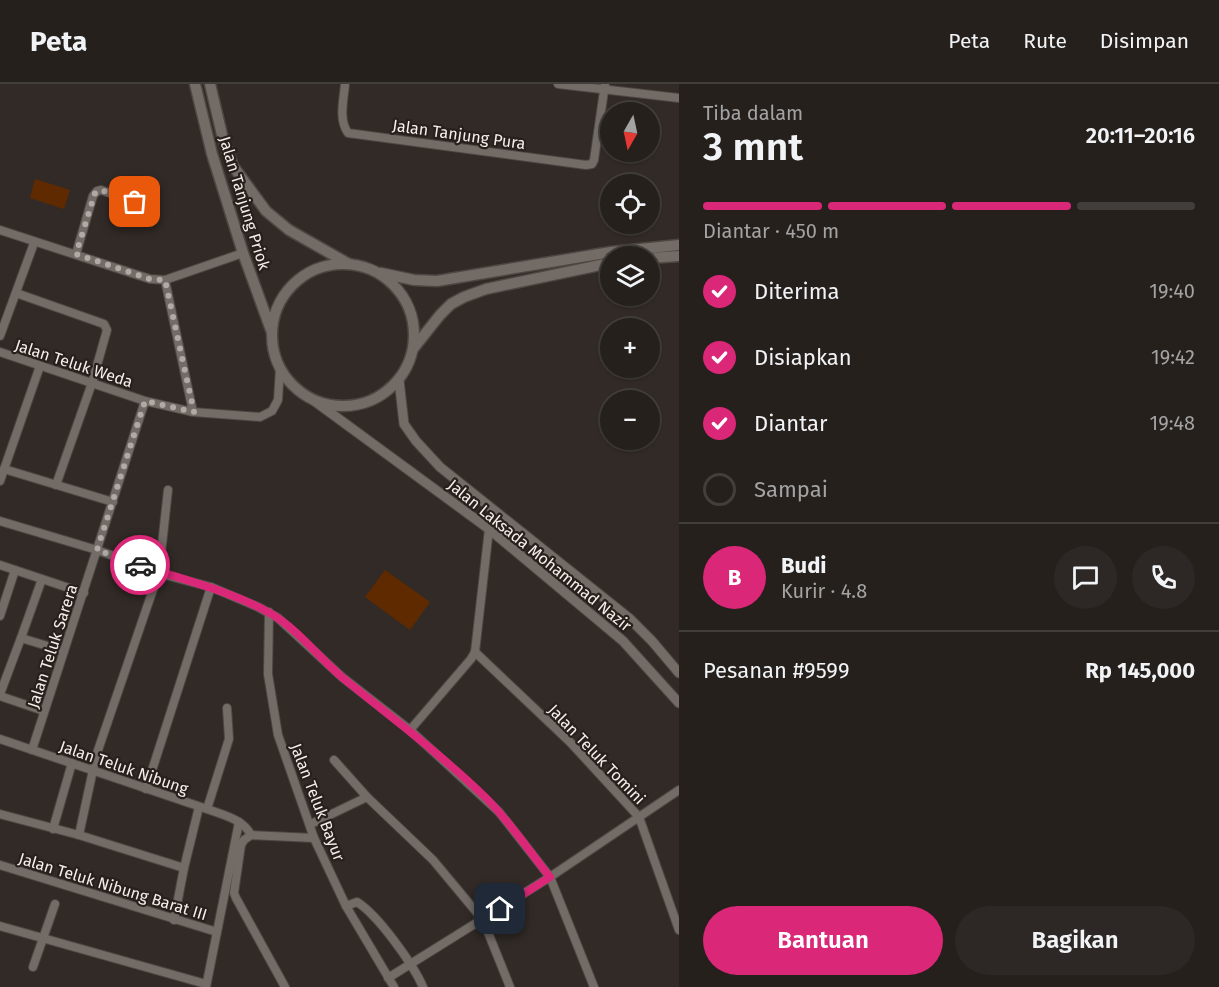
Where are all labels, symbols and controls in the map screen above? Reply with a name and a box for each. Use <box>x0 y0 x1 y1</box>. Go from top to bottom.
text: Peta <box>30 25 87 58</box>
text: Peta <box>948 28 990 54</box>
text: Rute <box>1023 28 1067 54</box>
text: Disimpan <box>1100 28 1189 54</box>
text: Tiba dalam <box>703 101 803 125</box>
north arrow <box>600 102 660 162</box>
map controls <box>600 102 660 450</box>
street label: Jalan Tanjung Pura <box>391 116 527 153</box>
text: 20:11–20:16 <box>1086 122 1195 149</box>
text: 3 mnt <box>703 124 803 170</box>
street label: Jalan Tanjung Priok <box>215 134 274 273</box>
button: locate <box>600 174 660 234</box>
pin <box>109 176 160 227</box>
icon: bag <box>118 185 151 218</box>
text: Diantar · 450 m <box>703 219 839 243</box>
button: layers <box>600 246 660 306</box>
icon: check <box>703 275 736 308</box>
text: Diterima <box>754 278 840 305</box>
text: 19:40 <box>1149 279 1195 303</box>
button: + <box>600 318 660 378</box>
street label: Jalan Teluk Weda <box>12 335 135 392</box>
icon: check <box>703 341 736 374</box>
text: Disiapkan <box>754 344 852 371</box>
text: 19:42 <box>1151 345 1195 369</box>
button: − <box>600 390 660 450</box>
icon: check <box>703 407 736 440</box>
text: Diantar <box>754 410 827 437</box>
text: 19:48 <box>1149 411 1195 435</box>
street label: Jalan Laksada Mohammad Nazir <box>444 475 636 636</box>
text: Sampai <box>754 476 828 503</box>
courier <box>110 535 170 595</box>
button: chat <box>1054 546 1117 609</box>
button: phone <box>1132 546 1195 609</box>
icon: car <box>124 549 157 582</box>
text: Budi <box>781 552 827 579</box>
text: B <box>728 564 741 591</box>
text: Kurir · 4.8 <box>781 579 867 603</box>
street label: Jalan Teluk Sarera <box>23 582 81 710</box>
text: Pesanan #9599 <box>703 657 849 684</box>
text: Rp 145,000 <box>1085 657 1195 684</box>
street label: Jalan Teluk Tomini <box>544 700 649 808</box>
street label: Jalan Teluk Nibung <box>57 737 191 799</box>
street label: Jalan Teluk Bayur <box>286 741 349 864</box>
street label: Jalan Teluk Nibung Barat III <box>16 849 209 924</box>
pin <box>474 883 525 934</box>
icon: home <box>483 892 516 925</box>
button: Bantuan <box>703 906 943 975</box>
button: Bagikan <box>955 906 1195 975</box>

